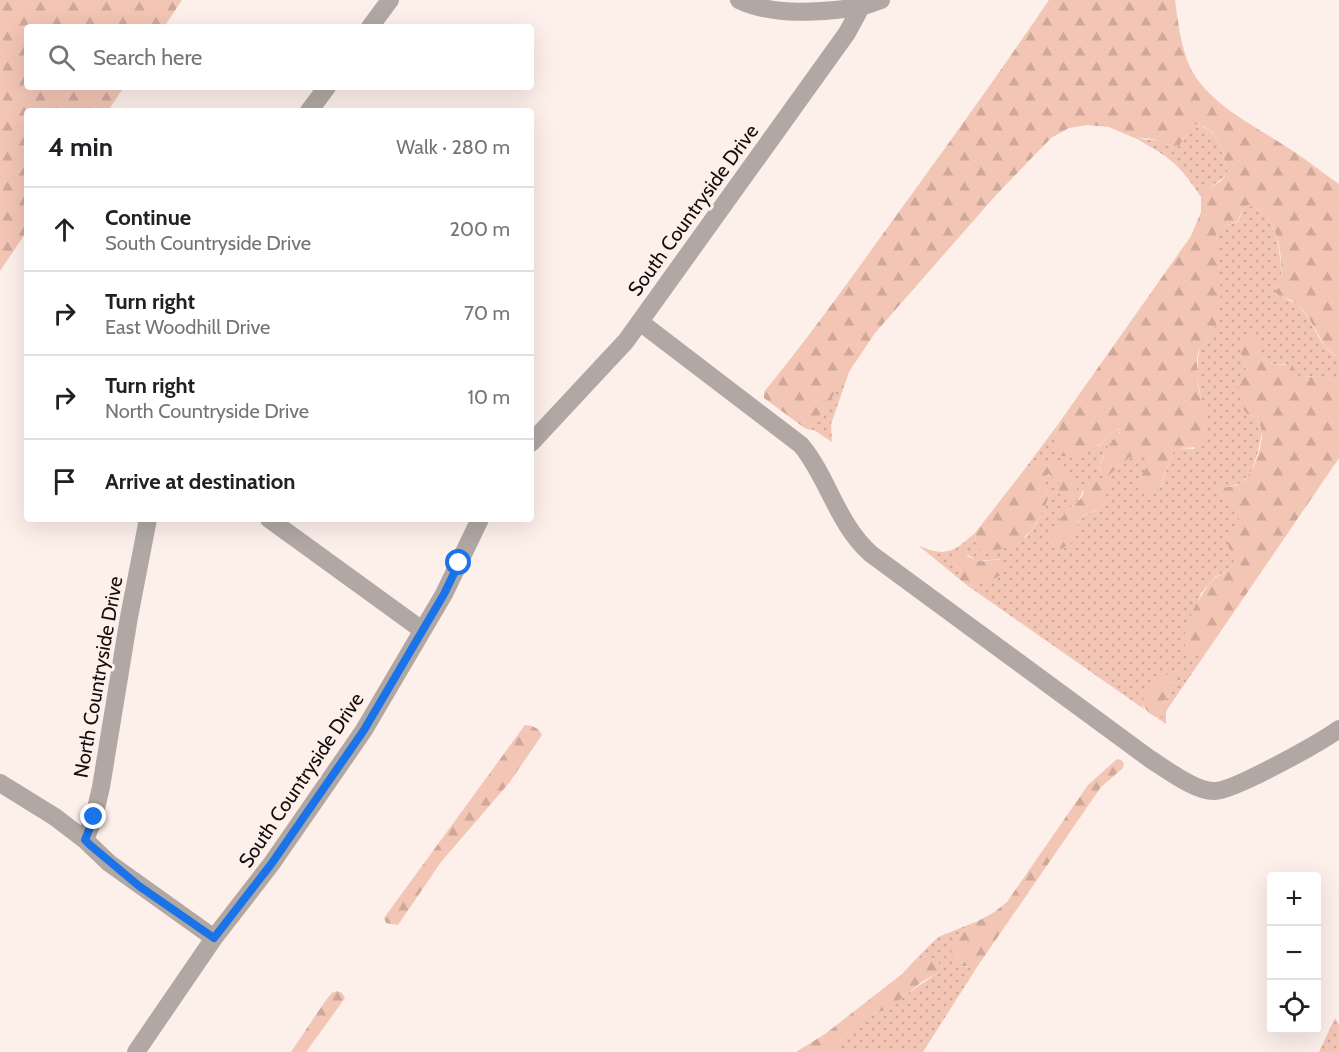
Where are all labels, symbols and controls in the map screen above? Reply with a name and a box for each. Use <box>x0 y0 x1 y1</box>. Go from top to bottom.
search box <box>24 24 534 90</box>
icon: search <box>45 41 78 74</box>
text: Search here <box>93 44 202 71</box>
street label: South Countryside Drive <box>623 120 763 300</box>
text: 4 min <box>48 131 113 163</box>
text: Walk · 280 m <box>396 135 510 159</box>
text: Continue <box>105 204 191 231</box>
icon: ahead <box>48 213 81 246</box>
text: 200 m <box>450 217 510 241</box>
text: South Countryside Drive <box>105 231 311 255</box>
text: Turn right <box>105 288 195 315</box>
icon: right <box>48 297 81 330</box>
text: 70 m <box>464 301 510 325</box>
text: East Woodhill Drive <box>105 315 270 339</box>
text: Turn right <box>105 372 195 399</box>
icon: right <box>48 381 81 414</box>
text: 10 m <box>467 385 510 409</box>
text: North Countryside Drive <box>105 399 309 423</box>
icon: arrive <box>48 465 81 498</box>
text: Arrive at destination <box>105 468 295 495</box>
route start <box>445 549 471 575</box>
street label: North Countryside Drive <box>68 574 128 780</box>
street label: South Countryside Drive <box>233 688 369 872</box>
route end <box>80 803 106 829</box>
map controls <box>1267 872 1321 1034</box>
button: + <box>1267 872 1321 926</box>
button: − <box>1267 926 1321 980</box>
button: locate <box>1267 980 1321 1034</box>

